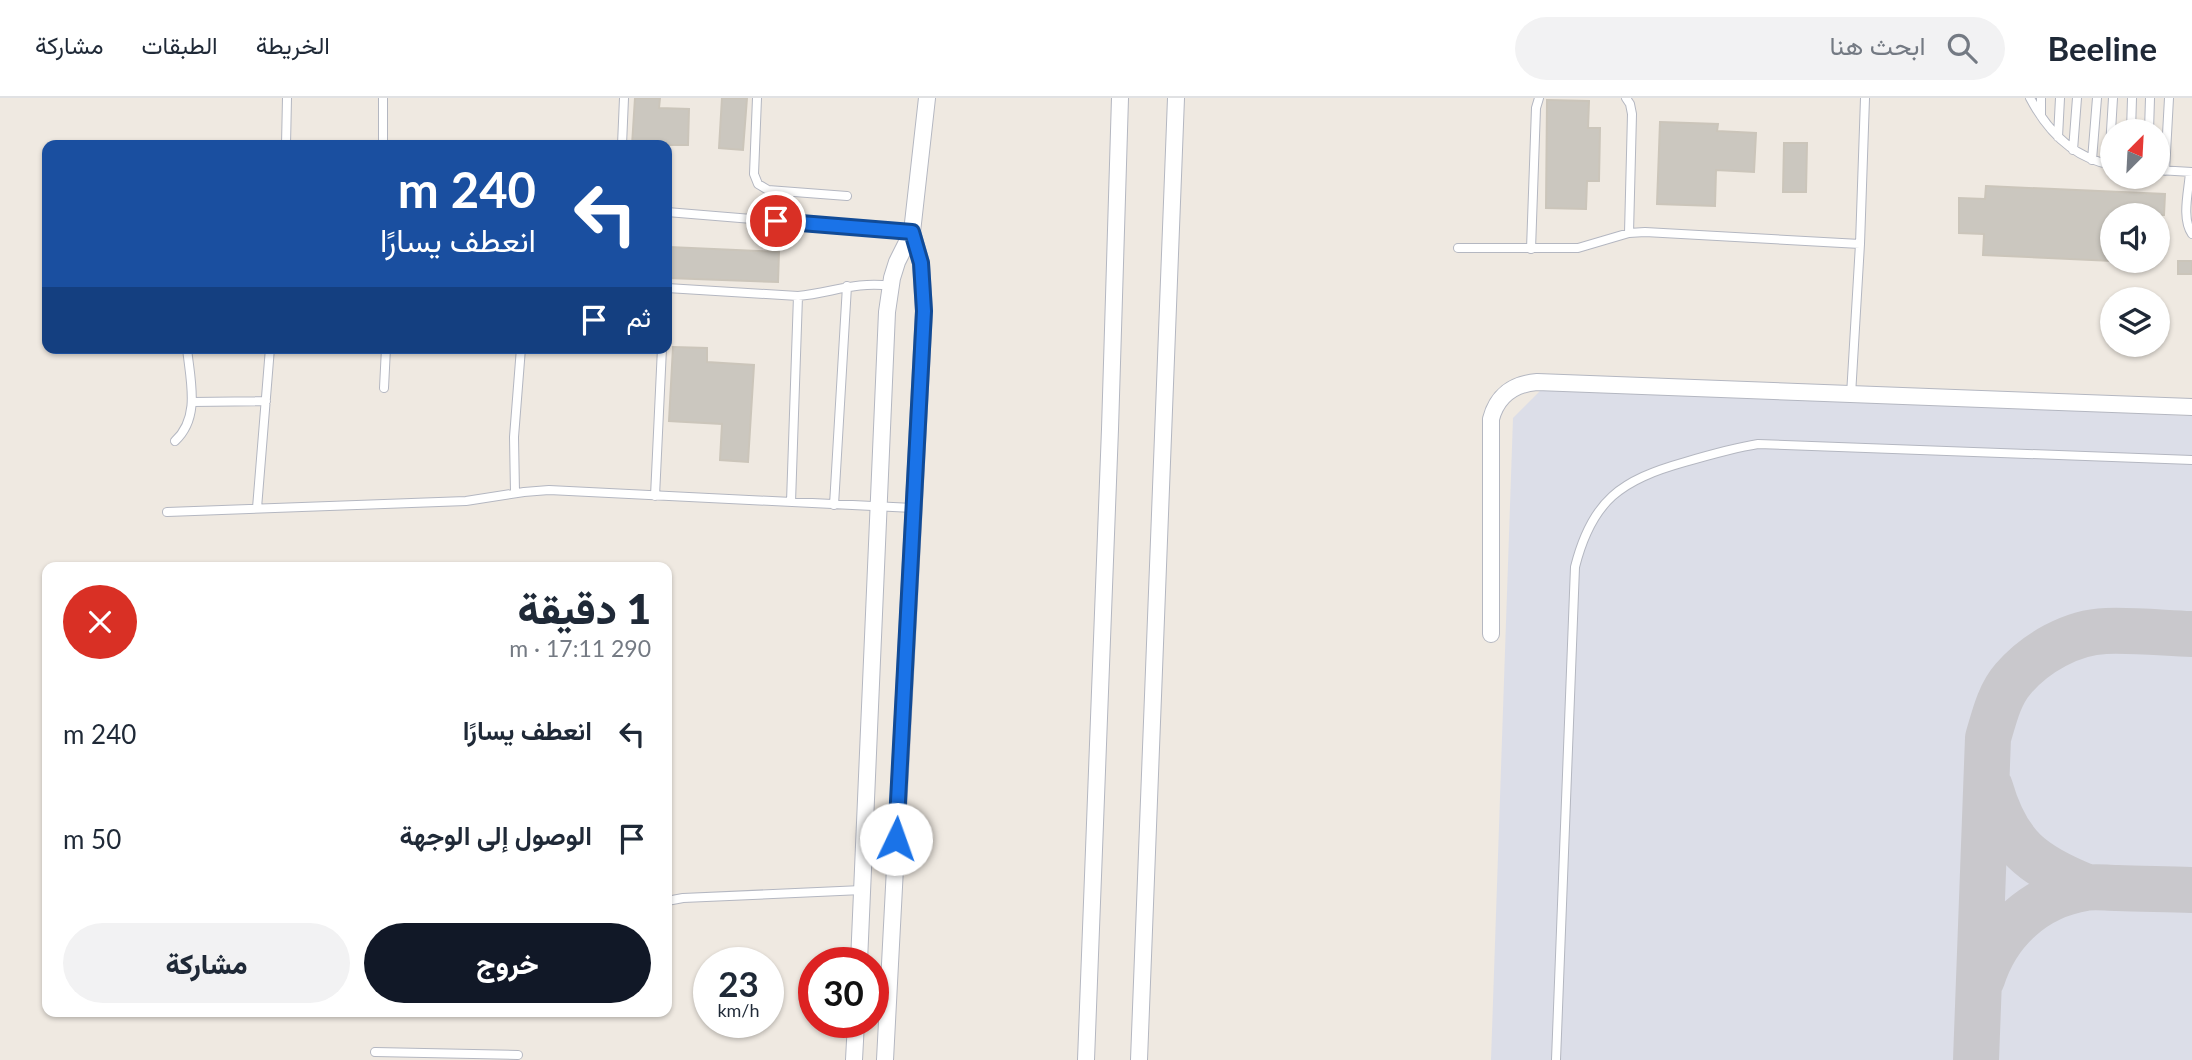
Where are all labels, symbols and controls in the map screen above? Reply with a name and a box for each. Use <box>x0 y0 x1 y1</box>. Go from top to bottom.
search box <box>1515 17 2005 80</box>
text: Beeline <box>2047 28 2157 68</box>
text: ابحث هنا <box>1830 29 1925 61</box>
icon: search <box>1943 29 1981 67</box>
text: مشاركة <box>35 30 103 59</box>
text: الطبقات <box>141 30 218 59</box>
text: الخريطة <box>256 30 330 59</box>
north arrow <box>2100 119 2170 189</box>
map controls <box>2100 119 2170 357</box>
text: 240 m <box>398 160 536 218</box>
icon: left <box>560 168 651 259</box>
pin <box>746 191 806 251</box>
icon: arrive <box>757 202 795 240</box>
button: sound <box>2100 203 2170 273</box>
text: انعطف يسارًا <box>380 220 536 259</box>
button: layers <box>2100 287 2170 357</box>
icon: arrive <box>575 301 613 339</box>
text: ثم <box>627 301 651 333</box>
text: 1 دقيقة <box>517 583 651 633</box>
button: close <box>63 585 137 659</box>
text: 290 m · 17:11 <box>509 634 651 662</box>
text: انعطف يسارًا <box>463 714 592 746</box>
icon: left <box>613 715 651 753</box>
text: 240 m <box>63 718 136 750</box>
position arrow <box>859 802 933 876</box>
text: الوصول إلى الوجهة <box>400 819 592 851</box>
icon: arrive <box>613 820 651 858</box>
text: 50 m <box>63 823 121 855</box>
button: مشاركة <box>63 923 350 1003</box>
button: خروج <box>364 923 651 1003</box>
speed limit sign: 30 <box>798 947 889 1038</box>
text: 23 <box>718 962 759 1004</box>
text: km/h <box>717 999 760 1021</box>

